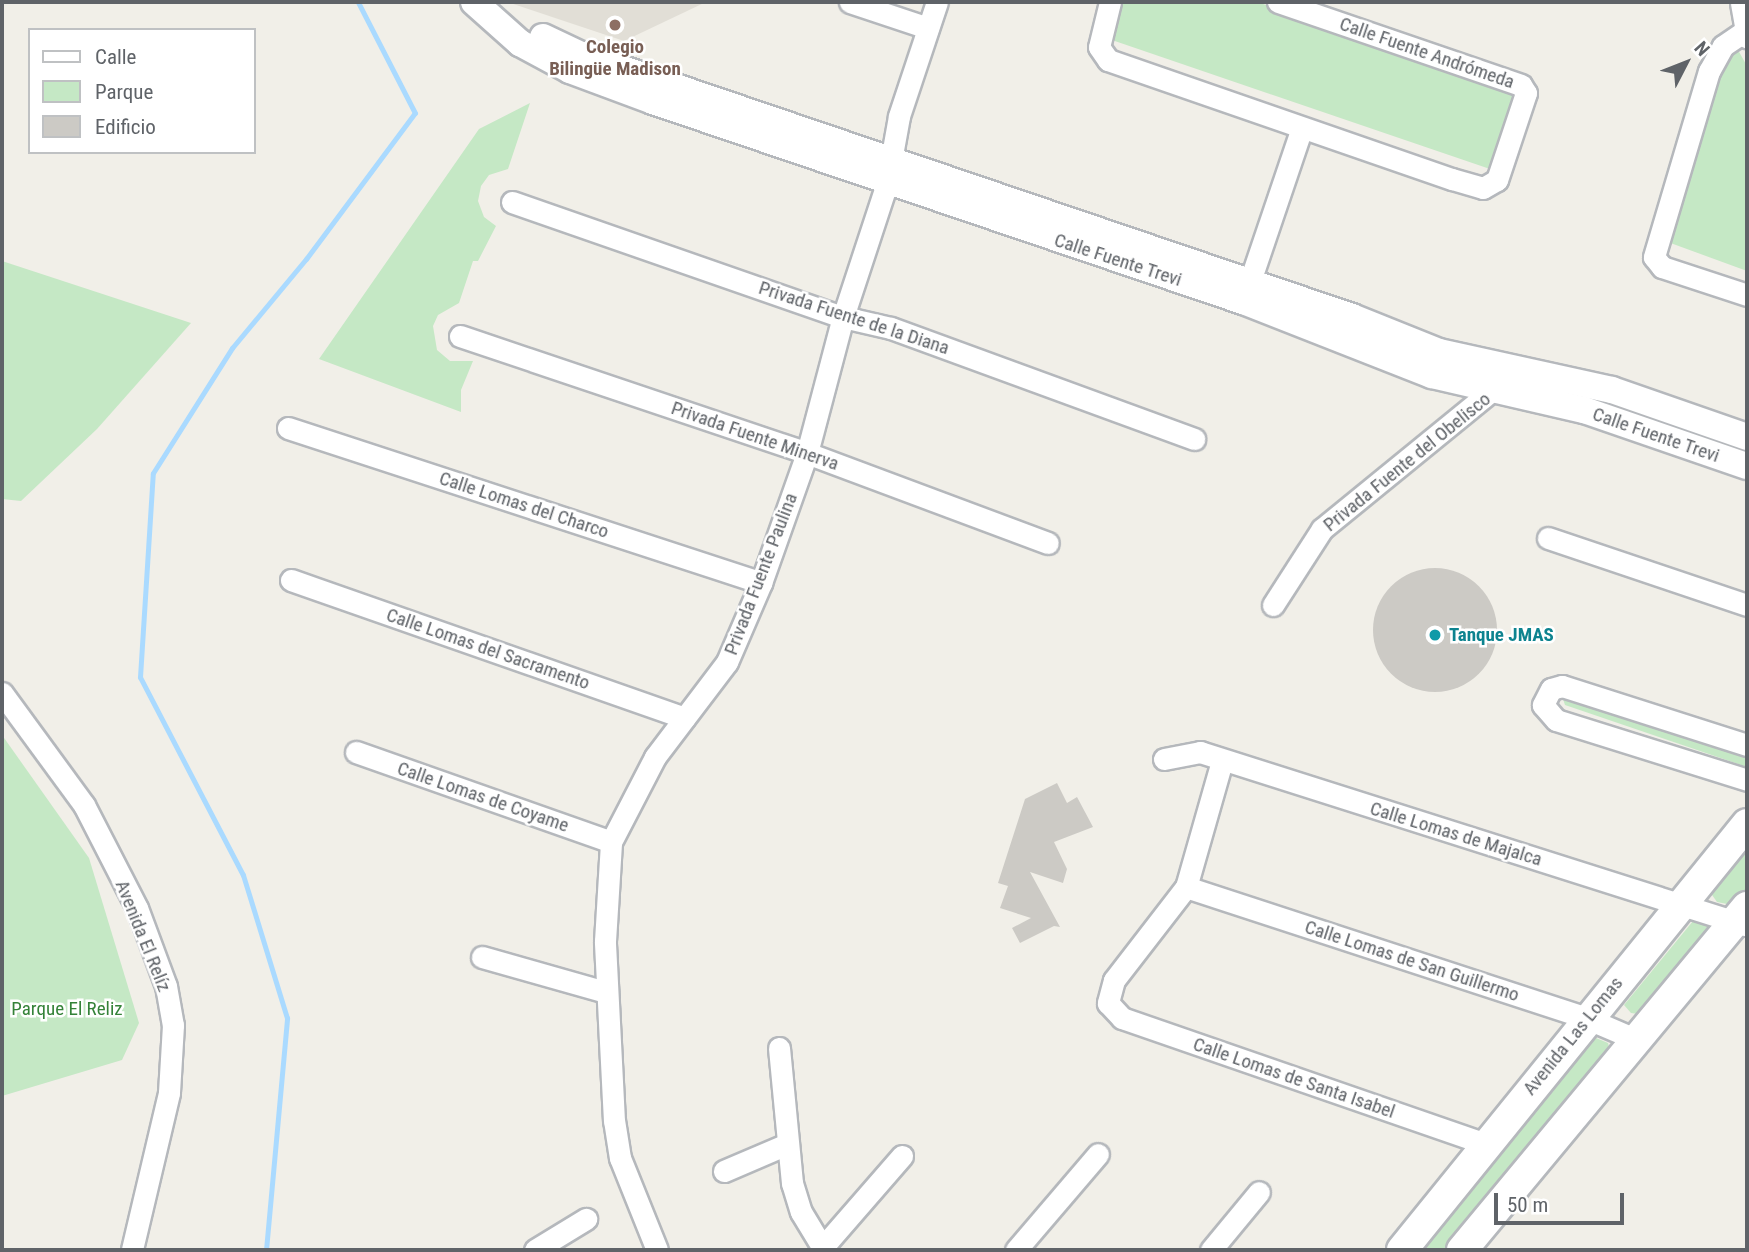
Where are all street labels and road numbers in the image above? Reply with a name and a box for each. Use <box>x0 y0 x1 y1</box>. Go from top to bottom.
street label: Calle Fuente Andrómeda <box>1337 12 1517 94</box>
street label: Calle Fuente Trevi <box>1051 229 1185 291</box>
street label: Privada Fuente de la Diana <box>756 276 952 360</box>
street label: Privada Fuente del Obelisco <box>1319 388 1495 536</box>
street label: Privada Fuente Minerva <box>668 397 842 475</box>
street label: Calle Fuente Trevi <box>1589 403 1723 467</box>
street label: Calle Lomas del Charco <box>436 467 612 543</box>
street label: Privada Fuente Paulina <box>720 490 802 658</box>
street label: Calle Lomas del Sacramento <box>383 603 593 695</box>
street label: Calle Lomas de Coyame <box>394 757 572 837</box>
street label: Calle Lomas de Majalca <box>1367 797 1545 871</box>
street label: Avenida El Relíz <box>110 877 176 995</box>
street label: Calle Lomas de San Guillermo <box>1302 916 1522 1006</box>
street label: Avenida Las Lomas <box>1518 972 1628 1100</box>
street label: Calle Lomas de Santa Isabel <box>1190 1033 1398 1123</box>

